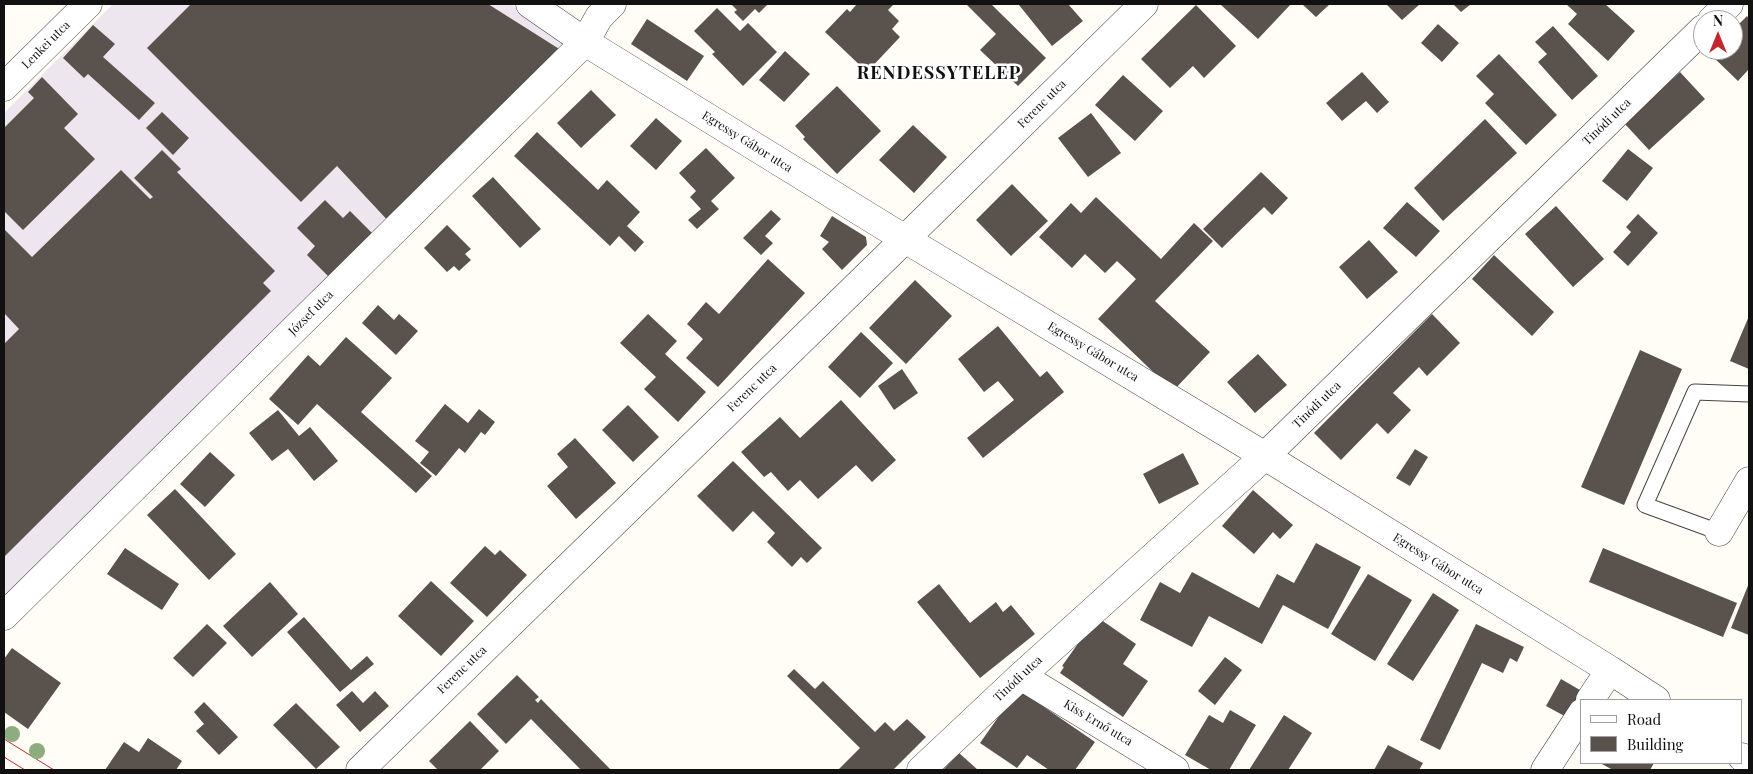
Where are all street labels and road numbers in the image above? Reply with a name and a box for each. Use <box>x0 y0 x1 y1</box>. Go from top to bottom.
street label: Lenkei utca <box>19 18 73 72</box>
street label: Ferenc utca <box>1015 77 1069 131</box>
street label: Tinódi utca <box>1580 96 1634 148</box>
street label: Egressy Gábor utca <box>699 108 795 176</box>
street label: József utca <box>286 288 336 338</box>
street label: Egressy Gábor utca <box>1045 319 1141 385</box>
street label: Ferenc utca <box>724 361 780 415</box>
street label: Tinódi utca <box>1290 379 1344 431</box>
street label: Egressy Gábor utca <box>1390 530 1486 598</box>
street label: Ferenc utca <box>434 643 490 697</box>
street label: Tinódi utca <box>991 653 1045 705</box>
street label: Kiss Ernő utca <box>1061 697 1135 749</box>

